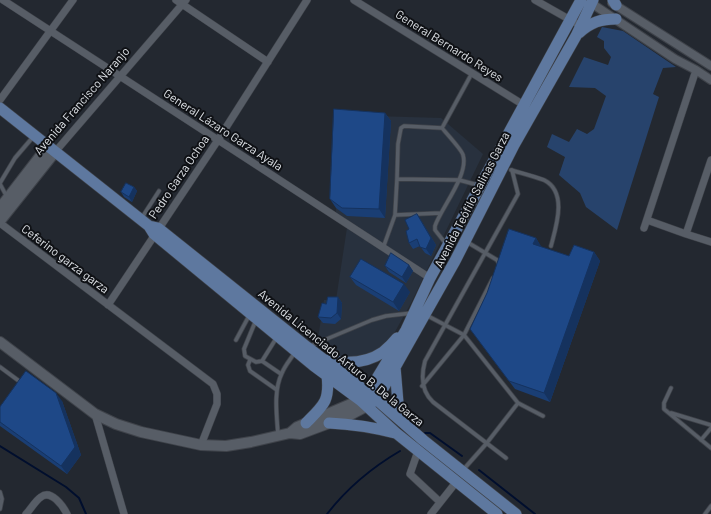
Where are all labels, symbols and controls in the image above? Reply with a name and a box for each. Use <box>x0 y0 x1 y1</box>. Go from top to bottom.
street label: General Bernardo Reyes <box>393 7 505 85</box>
street label: Avenida Francisco Naranjo <box>31 44 133 158</box>
street label: General Lázaro Garza Ayala <box>161 86 285 174</box>
street label: Avenida Teófilo Salinas Garza <box>431 130 513 270</box>
street label: Pedro Garza Ochoa <box>146 133 212 221</box>
street label: Ceferino garza garza <box>18 221 112 297</box>
street label: Avenida Licenciado Arturo B. De la Garza <box>255 287 427 429</box>

